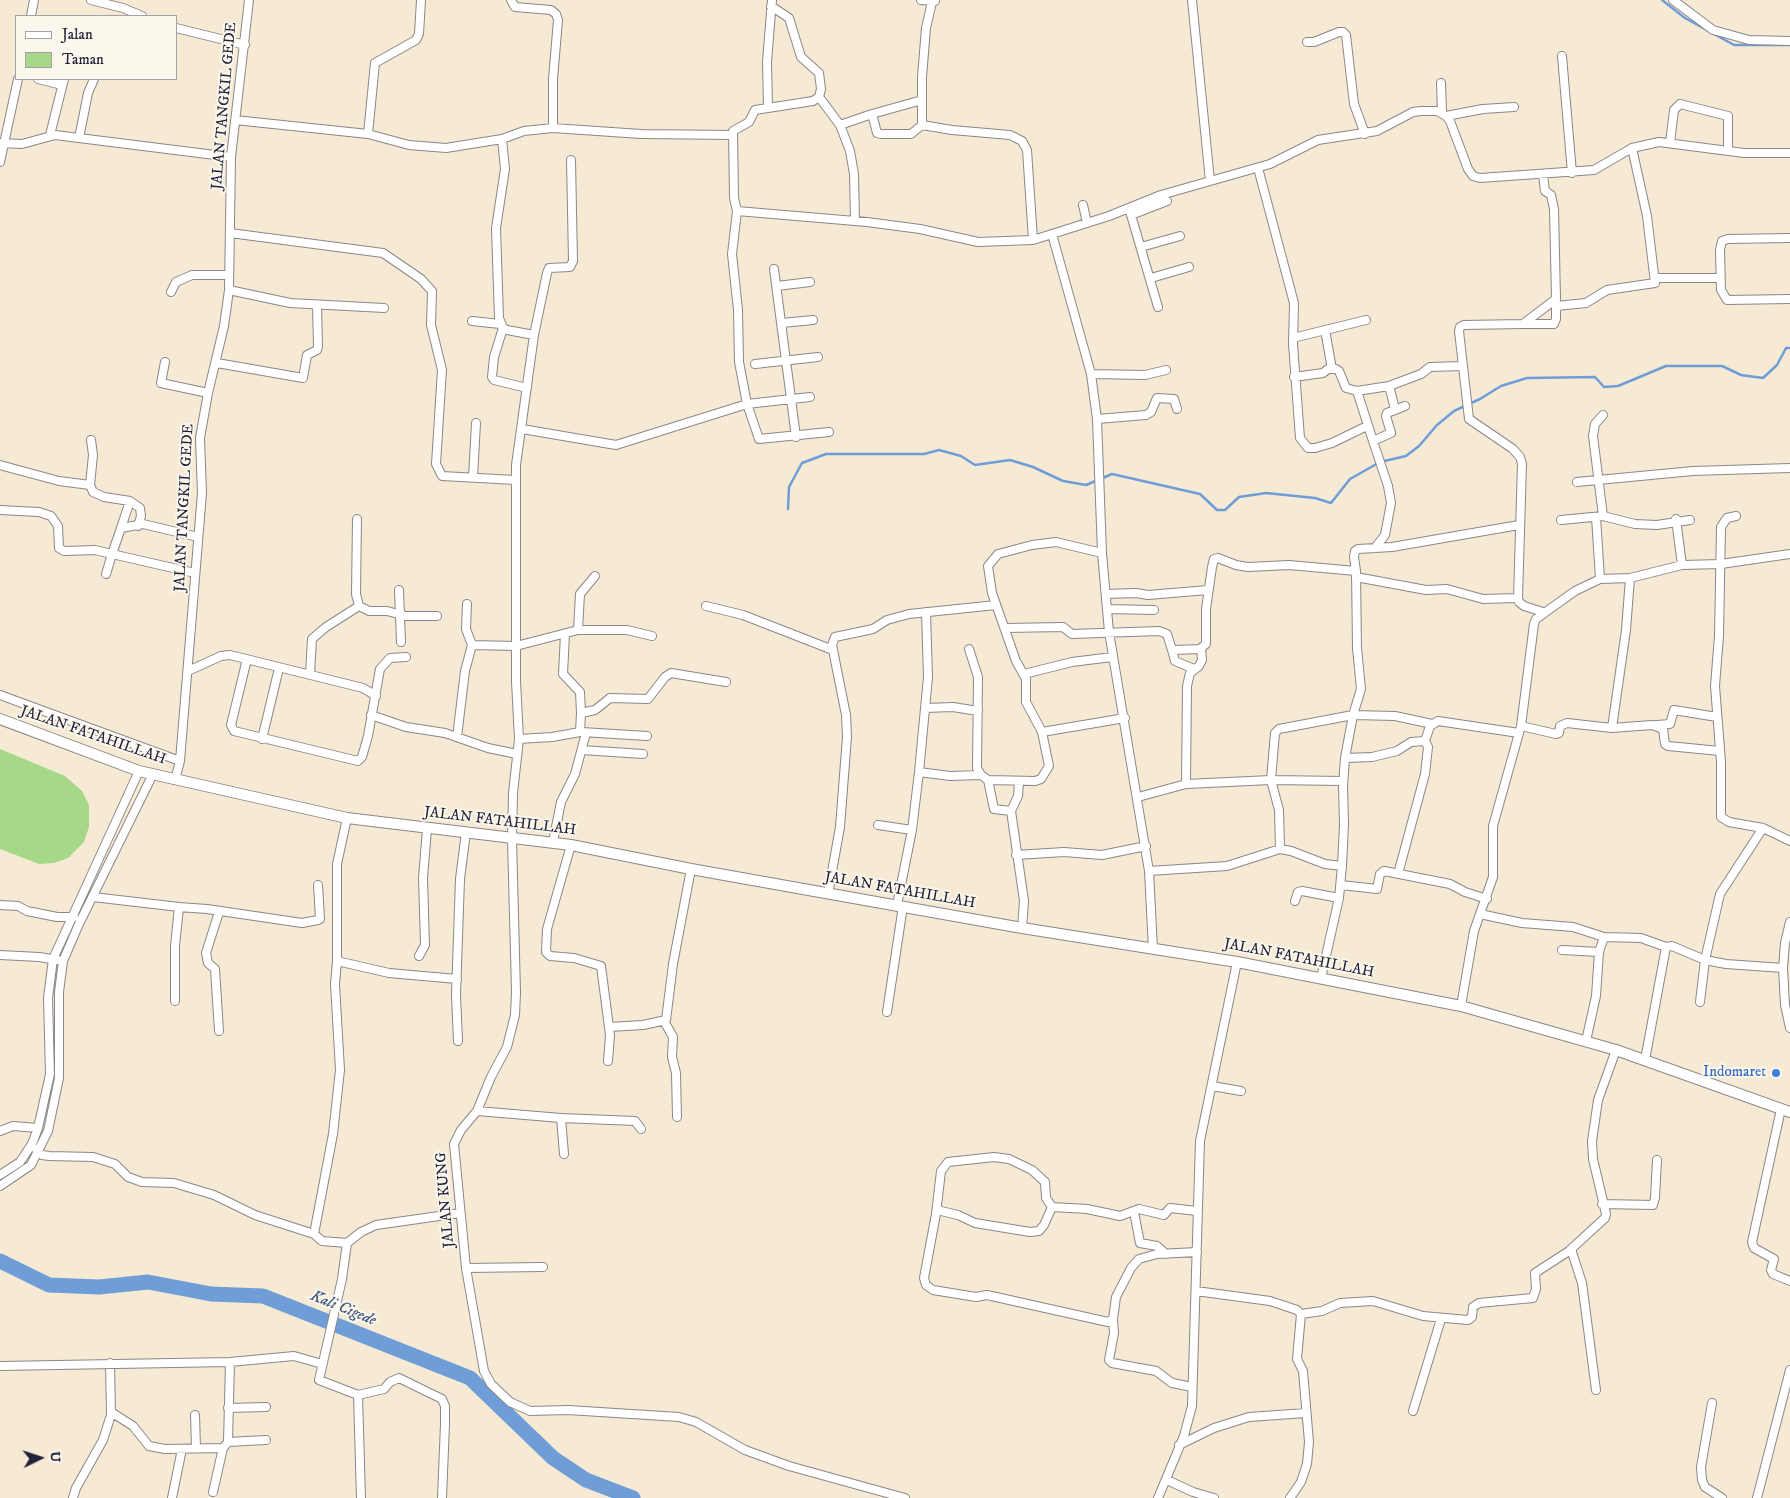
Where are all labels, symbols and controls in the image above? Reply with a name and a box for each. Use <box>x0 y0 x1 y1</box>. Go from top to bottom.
legend <box>15 15 178 80</box>
street label: JALAN TANGKIL GEDE <box>209 22 241 190</box>
text: Jalan <box>62 25 93 44</box>
text: Taman <box>62 50 104 69</box>
street label: JALAN TANGKIL GEDE <box>172 424 198 592</box>
street label: JALAN FATAHILLAH <box>18 703 168 769</box>
street label: JALAN FATAHILLAH <box>423 804 577 840</box>
street label: JALAN FATAHILLAH <box>823 869 977 913</box>
street label: JALAN FATAHILLAH <box>1222 936 1376 982</box>
place label: Indomaret <box>1703 1064 1766 1082</box>
marker: Indomaret <box>1770 1067 1782 1079</box>
street label: JALAN KUNG <box>433 1151 459 1249</box>
water label: Kali Cigede <box>307 1287 379 1331</box>
north arrow <box>15 1433 65 1483</box>
text: U <box>46 1451 64 1463</box>

